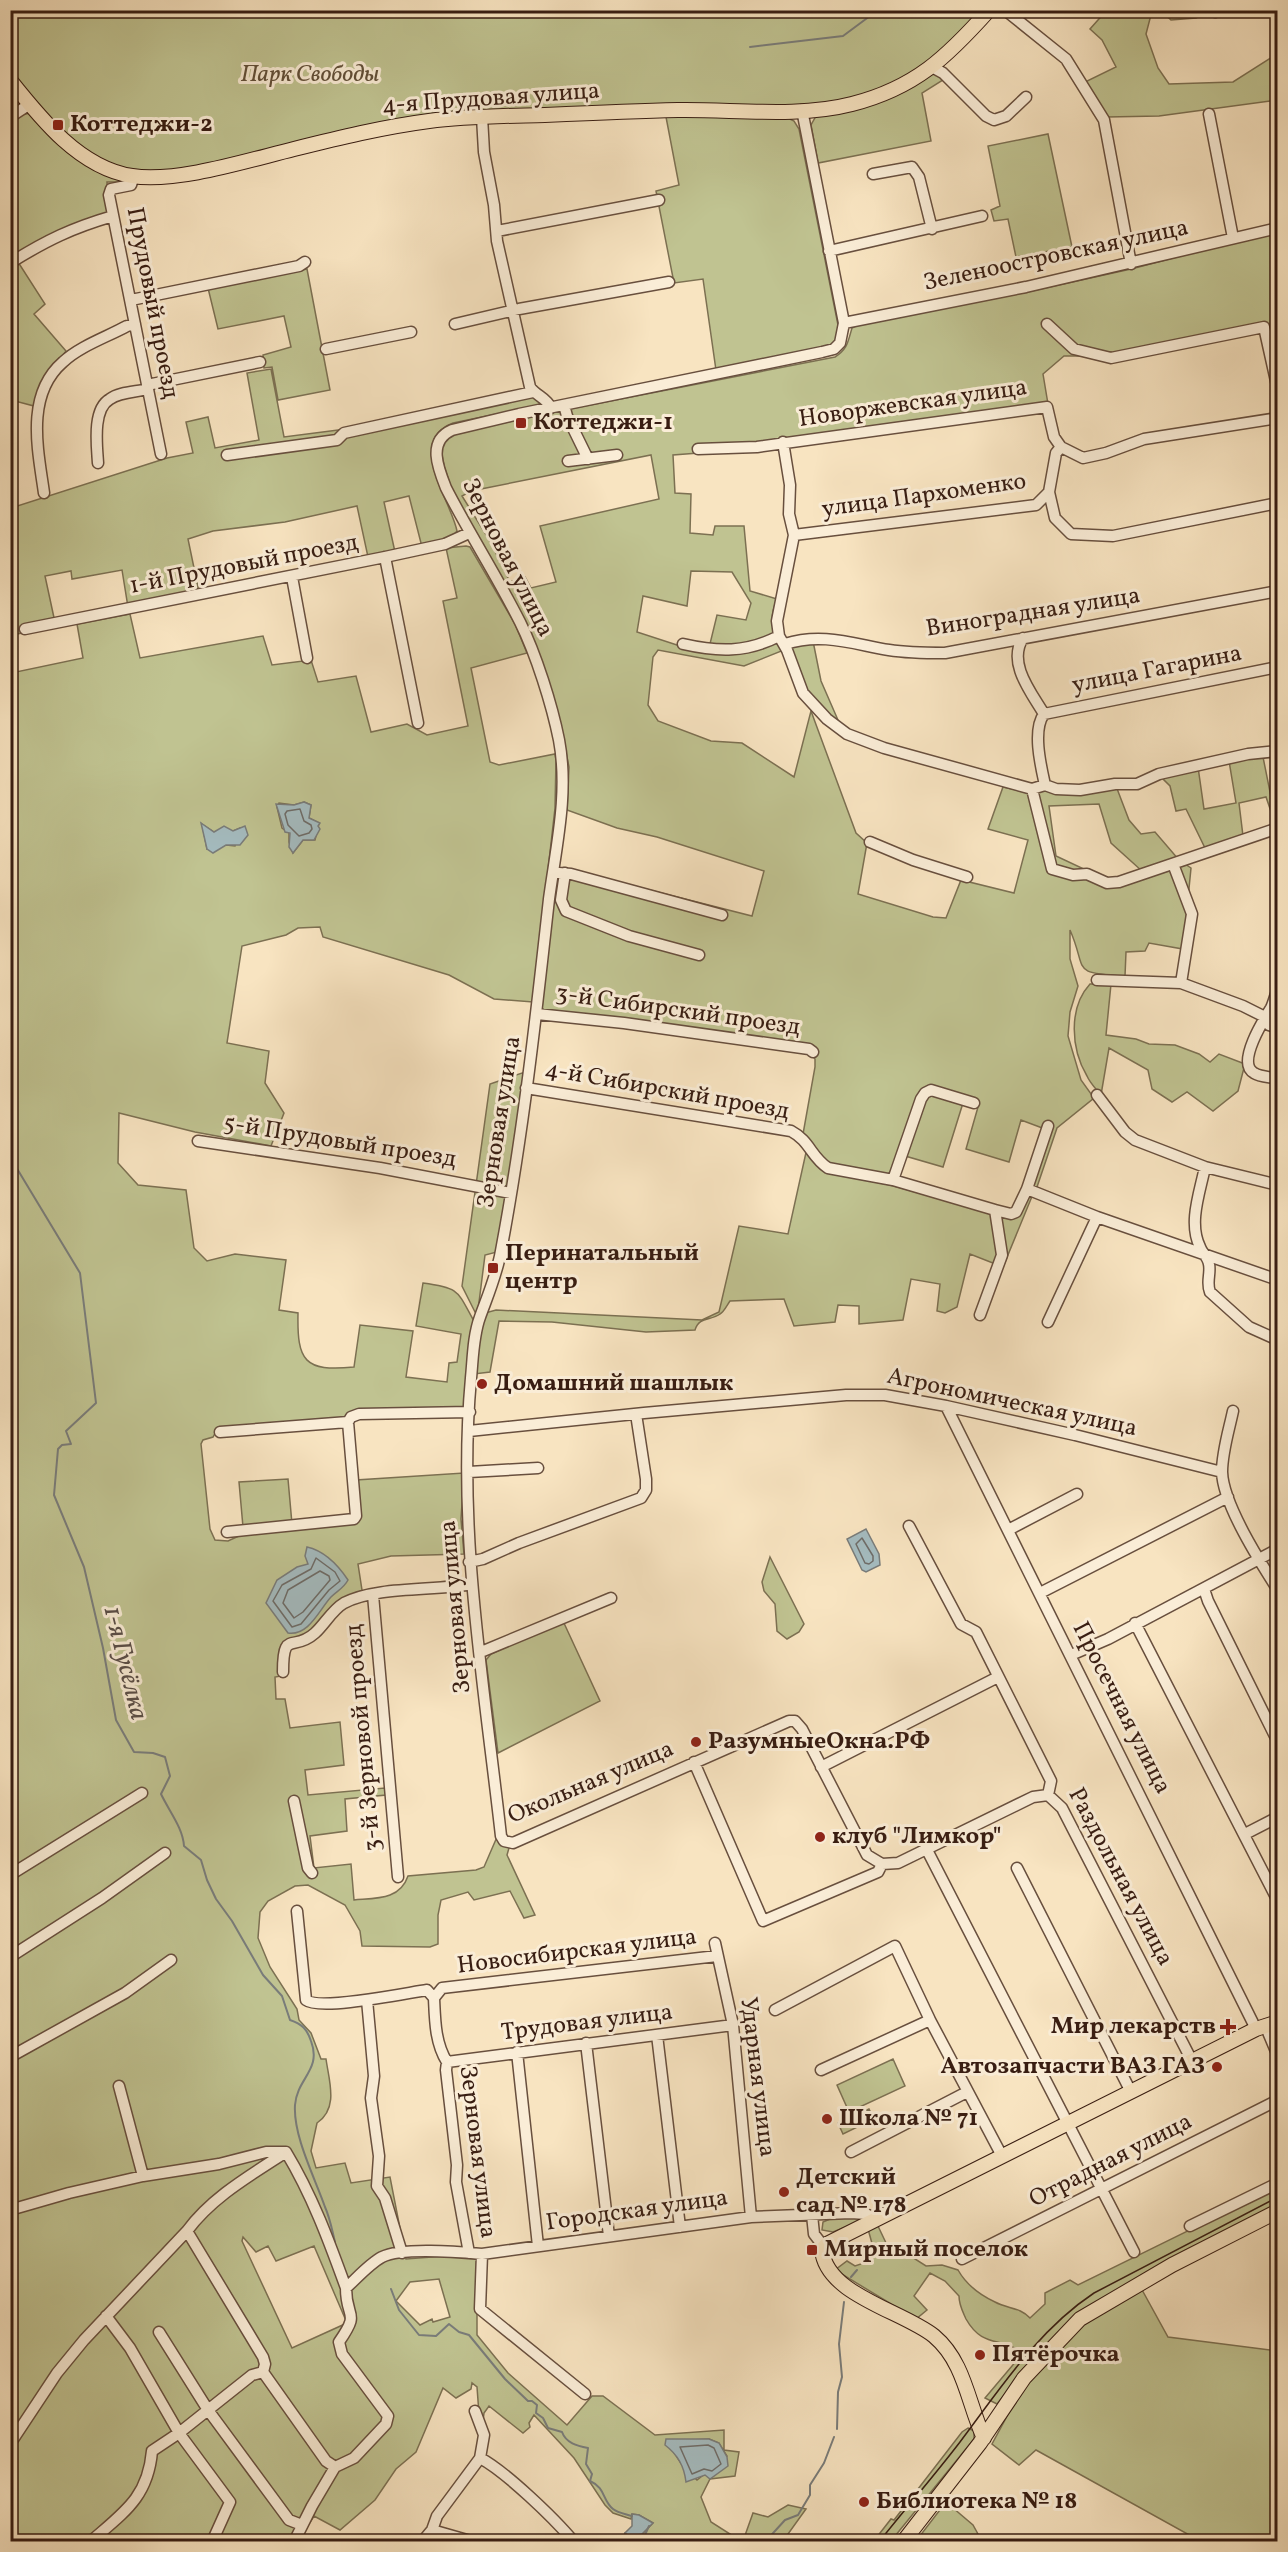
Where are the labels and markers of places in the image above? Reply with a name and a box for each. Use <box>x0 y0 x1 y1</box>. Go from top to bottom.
place label: Коттеджи-2 <box>70 108 213 142</box>
marker: Коттеджи-2 <box>51 118 65 132</box>
place label: Коттеджи-1 <box>533 406 673 440</box>
marker: Коттеджи-1 <box>514 416 528 430</box>
place label: Перинатальный центр <box>505 1237 699 1299</box>
marker: Перинатальный центр <box>486 1261 500 1275</box>
place label: Домашний шашлык <box>494 1367 733 1401</box>
marker: Домашний шашлык <box>475 1377 489 1391</box>
place label: РазумныеОкна.РФ <box>708 1725 930 1759</box>
marker: РазумныеОкна.РФ <box>689 1735 703 1749</box>
place label: клуб "Лимкор" <box>832 1820 1002 1854</box>
marker: клуб "Лимкор" <box>813 1830 827 1844</box>
place label: Мир лекарств <box>1051 2010 1216 2044</box>
marker: Мир лекарств <box>1221 2020 1235 2034</box>
place label: Автозапчасти ВАЗ ГАЗ <box>941 2050 1205 2084</box>
marker: Автозапчасти ВАЗ ГАЗ <box>1210 2060 1224 2074</box>
place label: Школа № 71 <box>839 2102 978 2136</box>
marker: Школа № 71 <box>820 2112 834 2126</box>
place label: Детский сад № 178 <box>796 2161 907 2223</box>
marker: Детский сад № 178 <box>777 2185 791 2199</box>
place label: Мирный поселок <box>824 2233 1028 2267</box>
marker: Мирный поселок <box>805 2243 819 2257</box>
place label: Пятёрочка <box>992 2338 1120 2372</box>
marker: Пятёрочка <box>973 2348 987 2362</box>
place label: Библиотека № 18 <box>876 2485 1077 2519</box>
marker: Библиотека № 18 <box>857 2495 871 2509</box>

